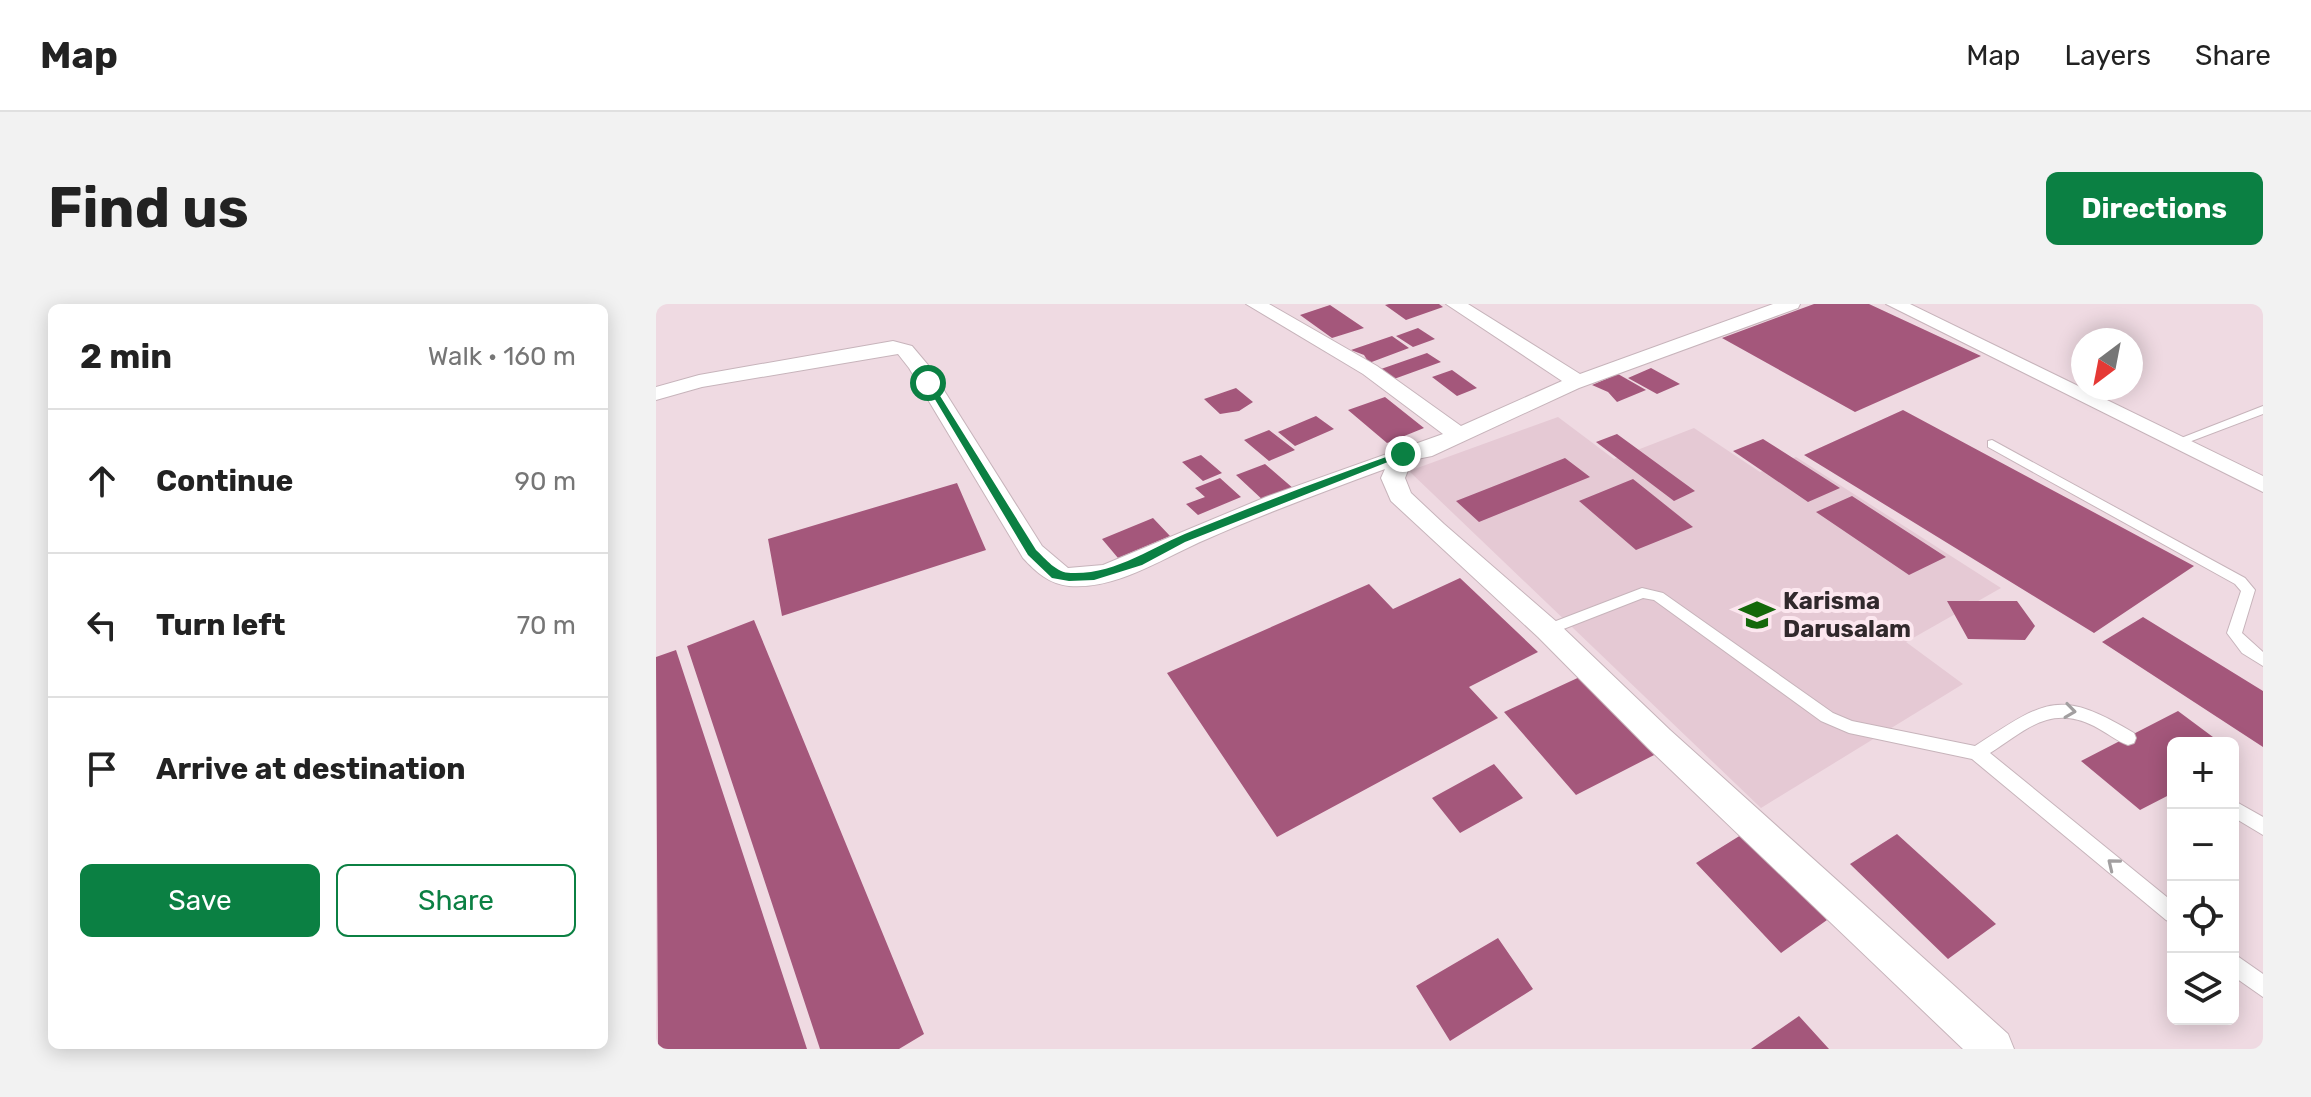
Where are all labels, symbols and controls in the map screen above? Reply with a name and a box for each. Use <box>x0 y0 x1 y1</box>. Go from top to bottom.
text: Map <box>40 32 118 78</box>
text: Map <box>1966 39 2021 72</box>
text: Layers <box>2065 39 2151 72</box>
text: Share <box>2195 39 2271 72</box>
button: Directions <box>2046 172 2263 245</box>
text: Find us <box>48 175 249 241</box>
north arrow <box>2071 328 2143 400</box>
text: 2 min <box>80 336 172 377</box>
text: Walk · 160 m <box>428 341 576 372</box>
route start <box>910 365 946 401</box>
route end <box>1385 436 1421 472</box>
icon: ahead <box>80 459 124 503</box>
text: Continue <box>156 463 293 499</box>
text: 90 m <box>515 466 576 497</box>
place label: Karisma Darusalam <box>1783 587 1911 643</box>
school or university icon: Karisma Darusalam <box>1738 596 1776 634</box>
icon: left <box>80 603 124 647</box>
text: Turn left <box>156 607 286 643</box>
text: 70 m <box>517 610 576 641</box>
one-way arrow <box>2063 702 2076 719</box>
map controls <box>2167 737 2239 1025</box>
button: + <box>2167 737 2239 809</box>
icon: arrive <box>80 747 124 791</box>
text: Arrive at destination <box>156 751 466 787</box>
button: − <box>2167 809 2239 881</box>
one-way arrow <box>2107 860 2122 874</box>
button: Save <box>80 864 320 937</box>
button: Share <box>336 864 576 937</box>
button: locate <box>2167 881 2239 953</box>
button: layers <box>2167 953 2239 1025</box>

